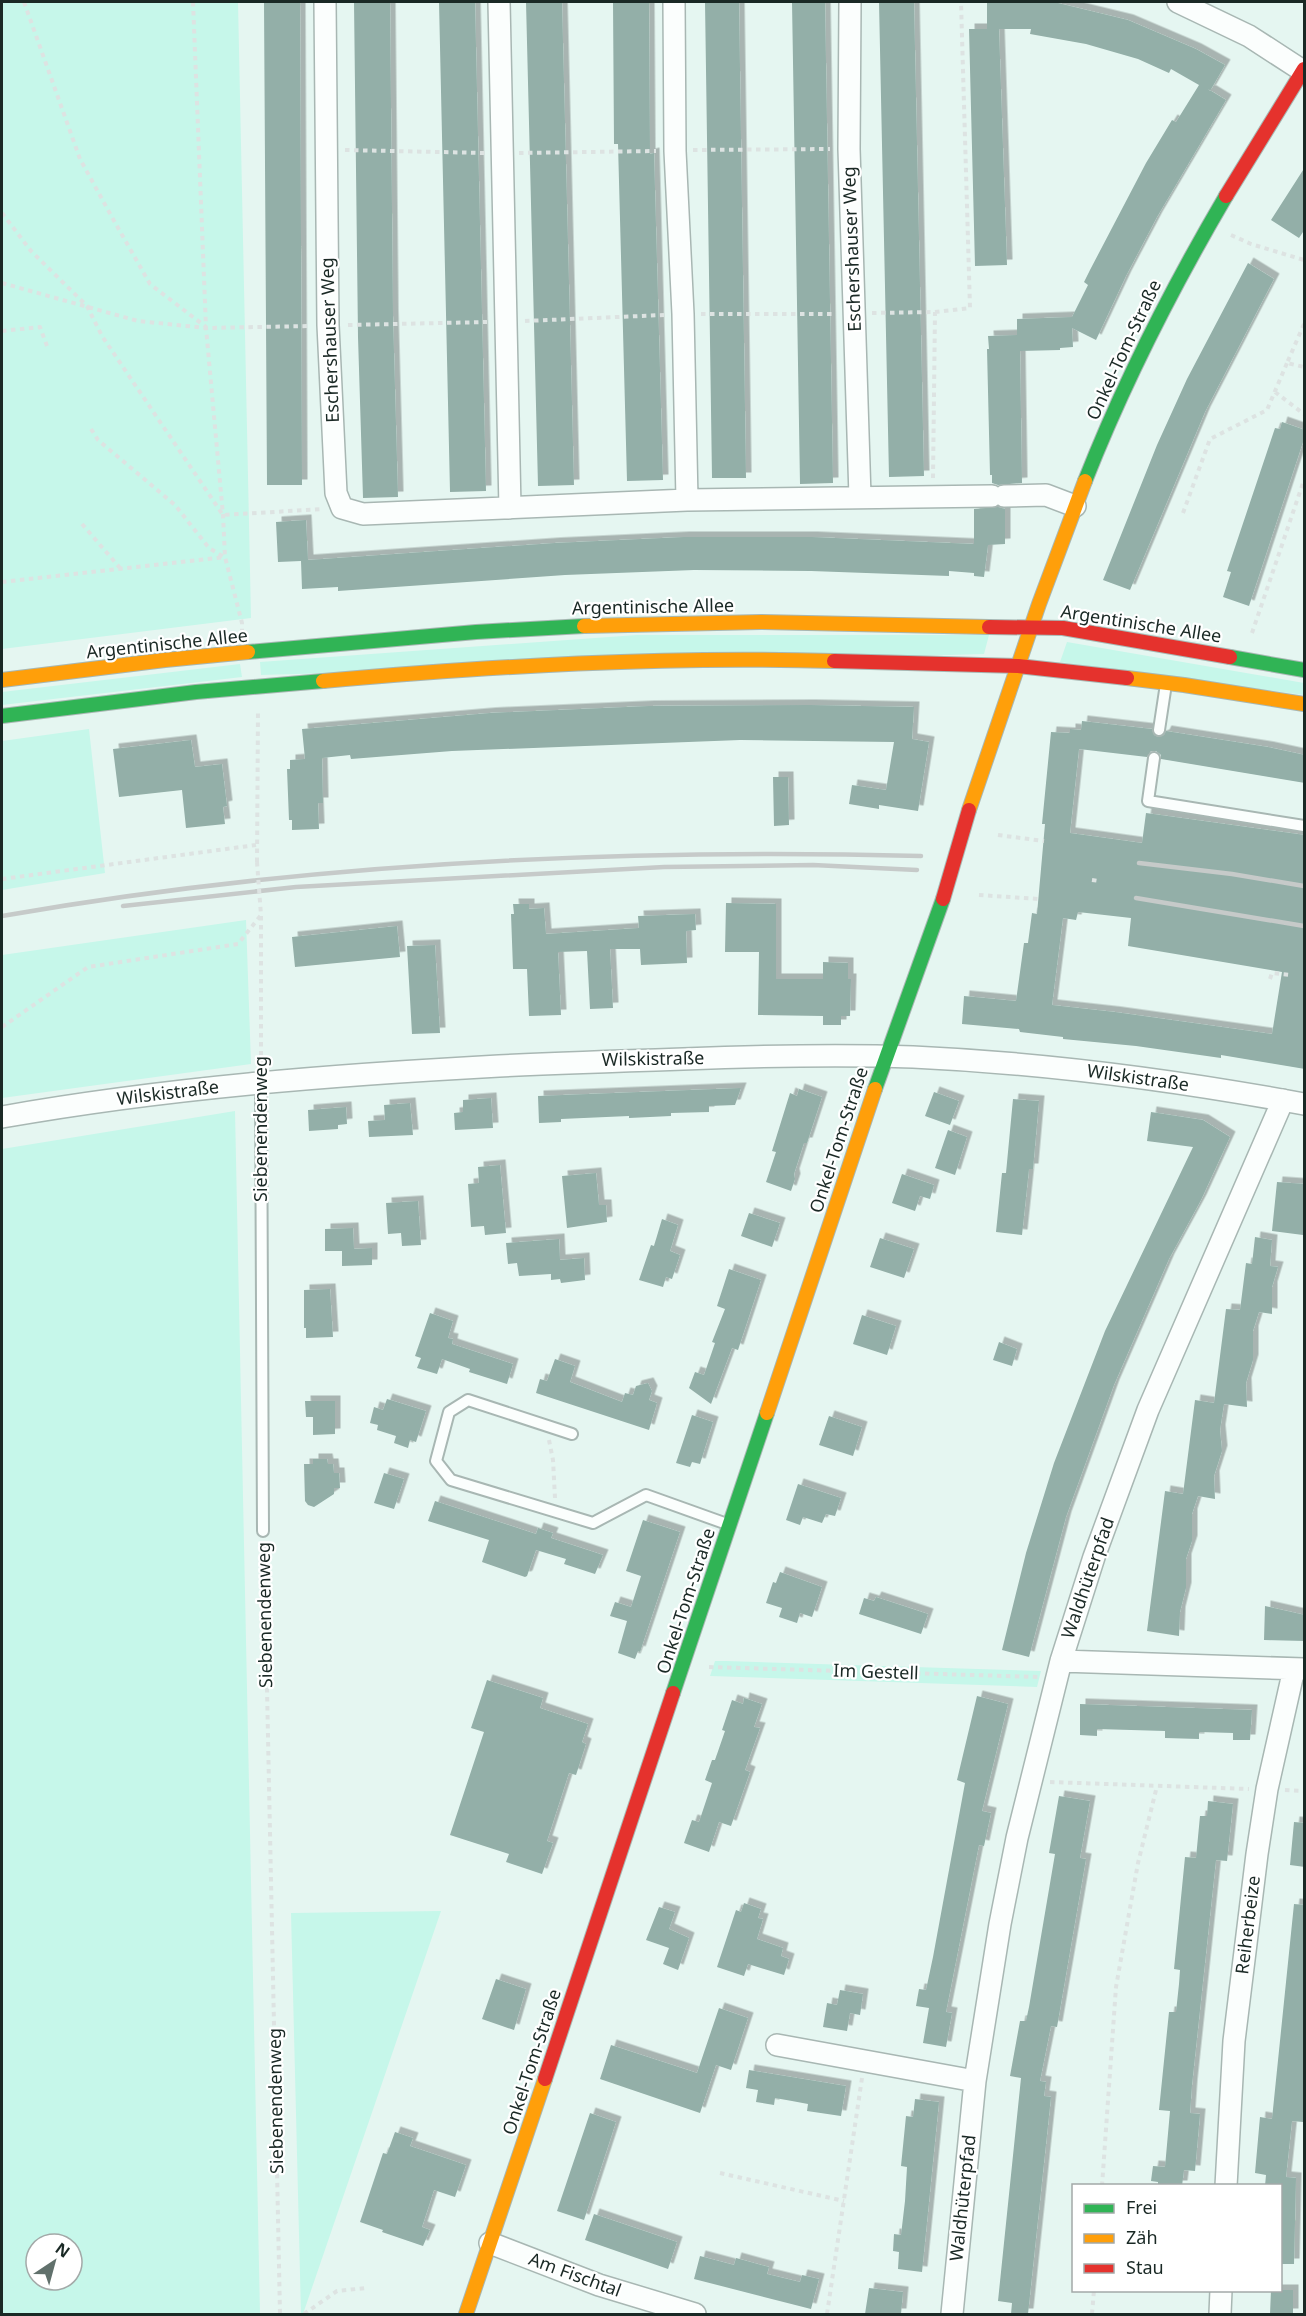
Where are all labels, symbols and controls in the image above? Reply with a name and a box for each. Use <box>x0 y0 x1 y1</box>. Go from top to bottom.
street label: Eschershauser Weg <box>836 166 866 332</box>
street label: Eschershauser Weg <box>314 257 344 423</box>
street label: Onkel-Tom-Straße <box>1080 276 1166 424</box>
street label: Argentinische Allee <box>572 593 734 619</box>
street label: Argentinische Allee <box>1059 598 1223 648</box>
street label: Argentinische Allee <box>85 623 249 663</box>
street label: Wilskistraße <box>601 1045 705 1071</box>
street label: Siebenendenweg <box>248 1056 272 1202</box>
street label: Wilskistraße <box>1086 1058 1191 1096</box>
street label: Onkel-Tom-Straße <box>803 1064 873 1216</box>
street label: Wilskistraße <box>115 1074 220 1110</box>
street label: Waldhüterpfad <box>1055 1514 1119 1642</box>
street label: Onkel-Tom-Straße <box>650 1525 720 1677</box>
street label: Siebenendenweg <box>251 1542 277 1688</box>
street label: Im Gestell <box>833 1658 919 1684</box>
street label: Reiherbeize <box>1229 1874 1265 1976</box>
street label: Onkel-Tom-Straße <box>496 1986 566 2138</box>
street label: Siebenendenweg <box>262 2028 288 2174</box>
street label: Waldhüterpfad <box>943 2134 981 2262</box>
legend <box>1072 2184 1282 2292</box>
text: Frei <box>1126 2195 1157 2219</box>
text: Zäh <box>1126 2225 1158 2249</box>
north arrow <box>24 2232 84 2292</box>
text: N <box>51 2237 75 2263</box>
street label: Am Fischtal <box>526 2246 625 2302</box>
text: Stau <box>1126 2255 1164 2279</box>

